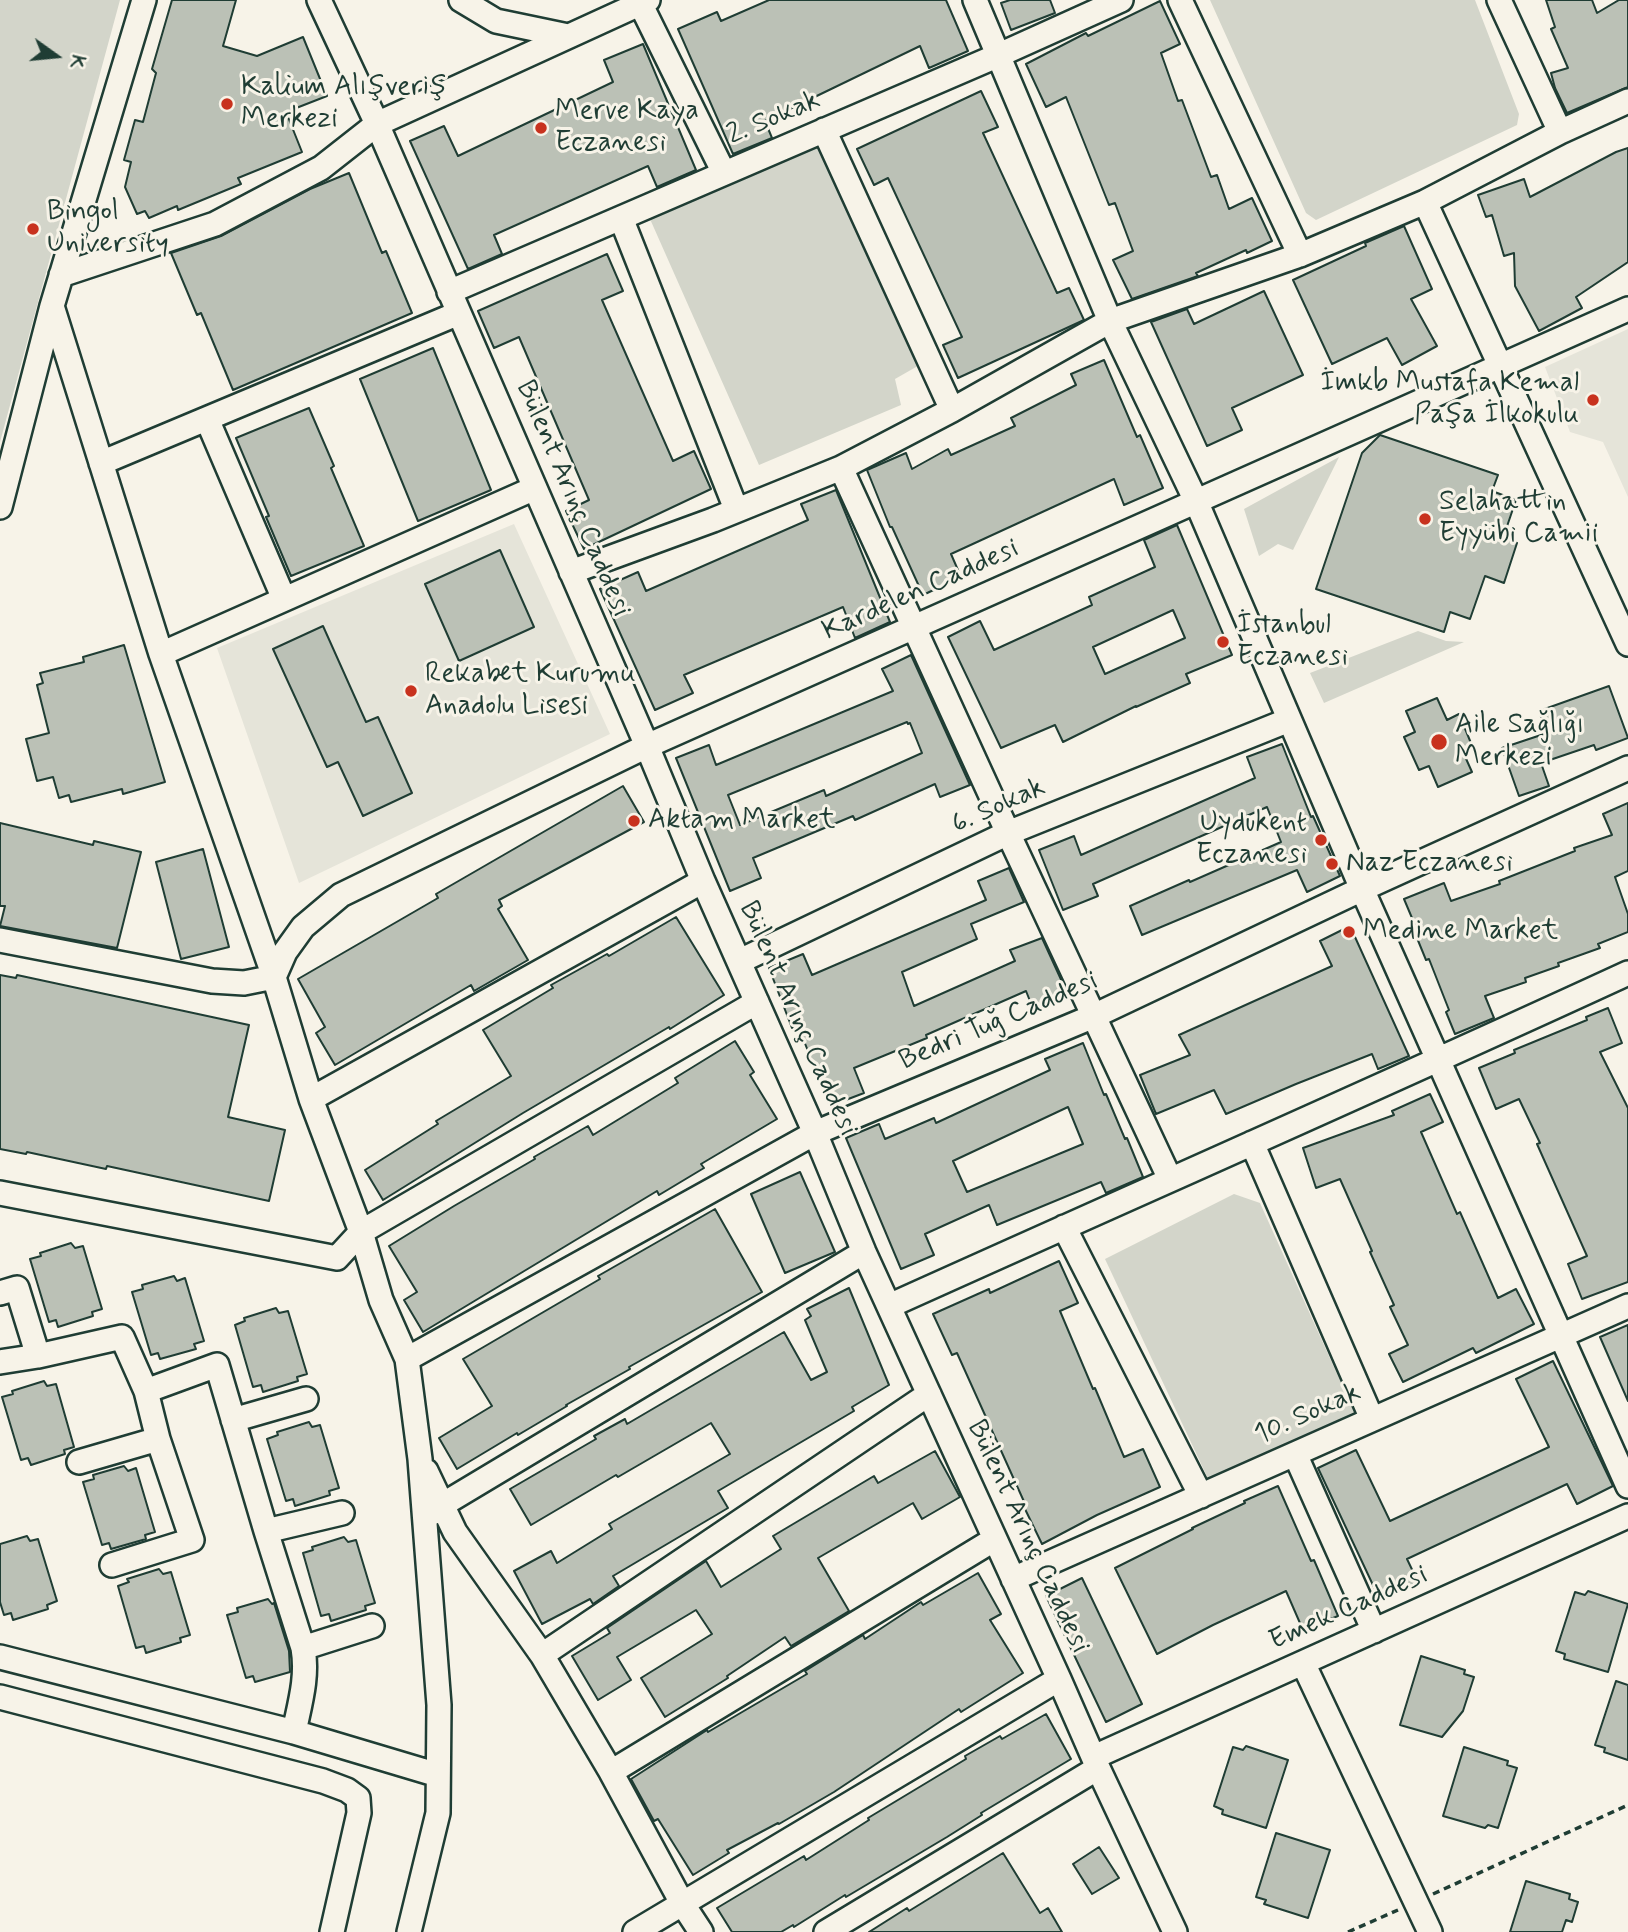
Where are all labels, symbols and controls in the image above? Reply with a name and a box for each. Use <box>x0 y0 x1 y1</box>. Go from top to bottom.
north arrow <box>21 21 91 91</box>
text: K <box>63 52 91 71</box>
place label: Kalium Alışveriş Merkezi <box>241 71 447 137</box>
street label: 2. Sokak <box>722 84 826 154</box>
place label: Merve Kaya Eczanesi <box>555 95 699 161</box>
marker: Kalium Alışveriş Merkezi <box>219 96 235 112</box>
marker: Merve Kaya Eczanesi <box>533 120 549 136</box>
place label: Bingol University <box>47 196 169 262</box>
marker: Bingol University <box>25 221 41 237</box>
place label: İmkb Mustafa Kemal Paşa İlkokulu <box>1320 367 1579 433</box>
street label: Bülent Arınç Caddesi <box>507 376 637 622</box>
marker: İmkb Mustafa Kemal Paşa İlkokulu <box>1585 392 1601 408</box>
place label: Selahattin Eyyübi Camii <box>1439 486 1598 552</box>
marker: Selahattin Eyyübi Camii <box>1417 511 1433 527</box>
street label: Kardelen Caddesi <box>818 533 1024 649</box>
place label: İstanbul Eczanesi <box>1237 609 1348 675</box>
marker: İstanbul Eczanesi <box>1215 634 1231 650</box>
place label: Rekabet Kurumu Anadolu Lisesi <box>425 658 636 724</box>
marker: Rekabet Kurumu Anadolu Lisesi <box>403 683 419 699</box>
place label: Aile Sağlığı Merkezi <box>1455 709 1584 775</box>
marker: Aile Sağlığı Merkezi <box>1429 732 1449 752</box>
street label: 6. Sokak <box>947 772 1051 842</box>
place label: Aktam Market <box>648 804 835 838</box>
place label: Uydukent Eczanesi <box>1196 807 1307 873</box>
marker: Aktam Market <box>626 813 642 829</box>
marker: Uydukent Eczanesi <box>1313 832 1329 848</box>
place label: Naz Eczanesi <box>1346 847 1513 881</box>
marker: Naz Eczanesi <box>1324 856 1340 872</box>
street label: Bülent Arınç Caddesi <box>730 896 864 1142</box>
place label: Medine Market <box>1363 915 1558 949</box>
marker: Medine Market <box>1341 924 1357 940</box>
street label: Bedri Tuğ Caddesi <box>895 965 1103 1079</box>
street label: 10. Sokak <box>1250 1377 1366 1453</box>
street label: Bülent Arınç Caddesi <box>958 1415 1096 1659</box>
street label: Emek Caddesi <box>1265 1559 1433 1659</box>

